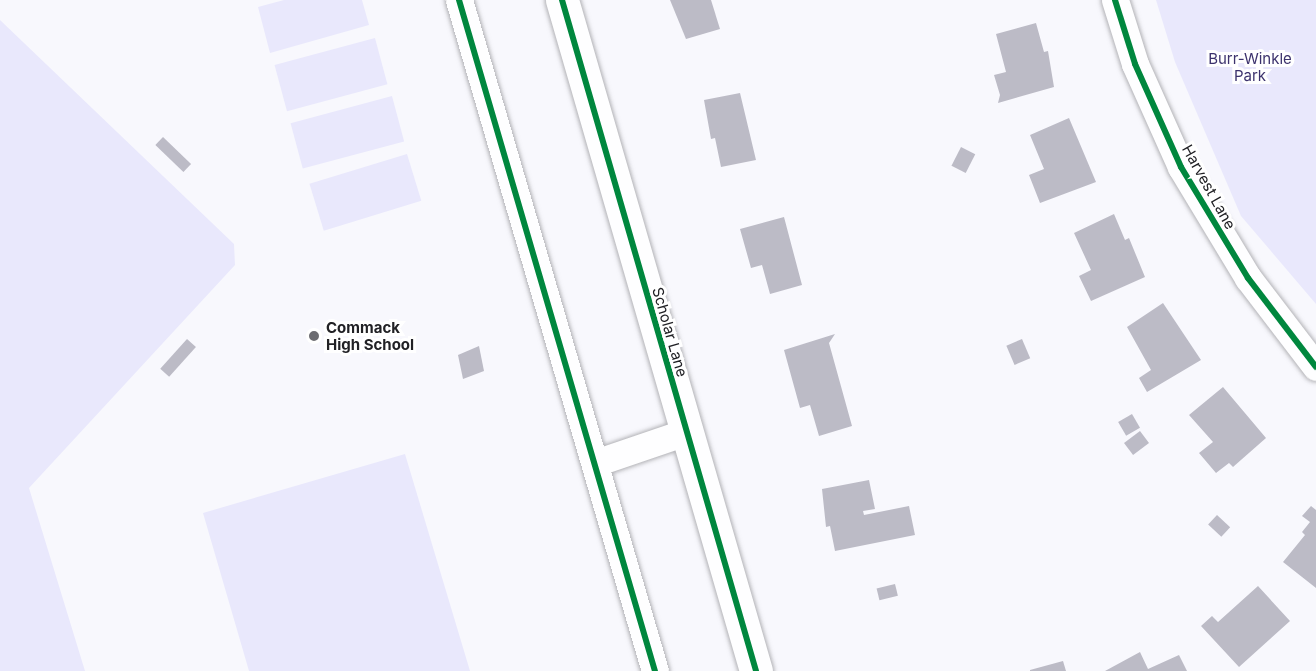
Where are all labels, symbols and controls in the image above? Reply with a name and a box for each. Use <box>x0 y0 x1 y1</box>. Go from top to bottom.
park label: Burr-Winkle Park <box>1208 49 1292 84</box>
street label: Harvest Lane <box>1178 142 1240 232</box>
street label: Scholar Lane <box>649 285 691 379</box>
place label: Commack High School <box>326 318 414 353</box>
marker: Commack High School <box>307 329 321 343</box>

